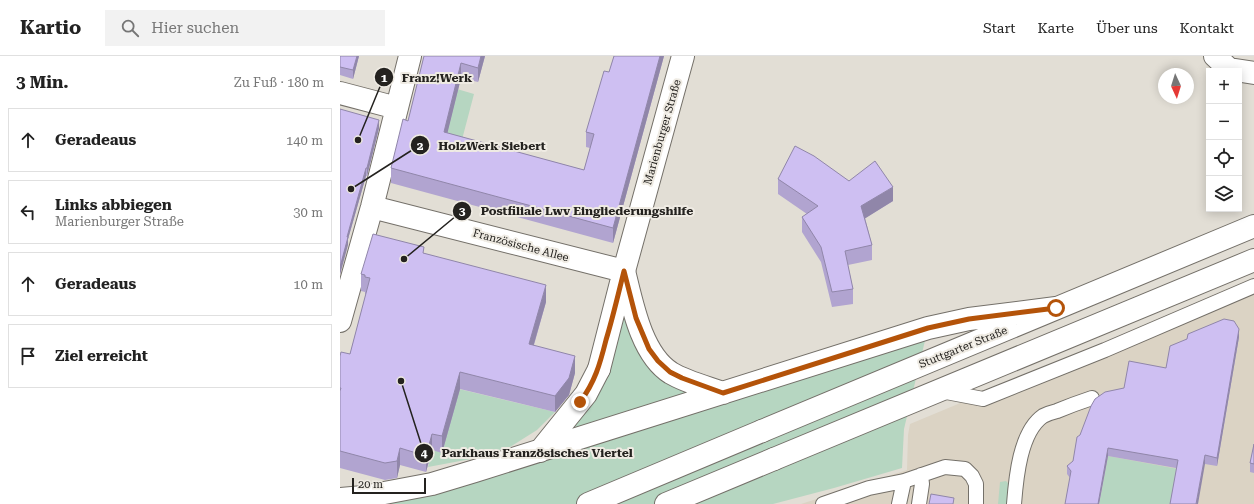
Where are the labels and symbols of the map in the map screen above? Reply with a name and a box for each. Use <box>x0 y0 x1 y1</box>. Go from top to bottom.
callout: Franz!Werk <box>374 65 480 89</box>
north arrow <box>1158 68 1194 104</box>
text: 1 <box>381 71 388 85</box>
text: Franz!Werk <box>402 71 473 85</box>
street label: Marienburger Straße <box>641 78 684 186</box>
callout: HolzWerk Siebert <box>410 133 554 157</box>
text: 2 <box>417 139 424 153</box>
text: HolzWerk Siebert <box>438 139 546 153</box>
callout: Postfiliale Lwv Eingliederungshilfe <box>452 199 701 223</box>
text: 3 <box>459 204 466 218</box>
text: Postfiliale Lwv Eingliederungshilfe <box>481 204 693 218</box>
street label: Französische Allee <box>472 226 570 265</box>
route start <box>1047 299 1065 317</box>
street label: Stuttgarter Straße <box>917 324 1009 371</box>
route end <box>571 393 589 411</box>
callout: Parkhaus Französisches Viertel <box>414 441 641 465</box>
text: 4 <box>421 446 428 460</box>
text: Parkhaus Französisches Viertel <box>441 446 633 460</box>
scale bar <box>352 476 426 495</box>

